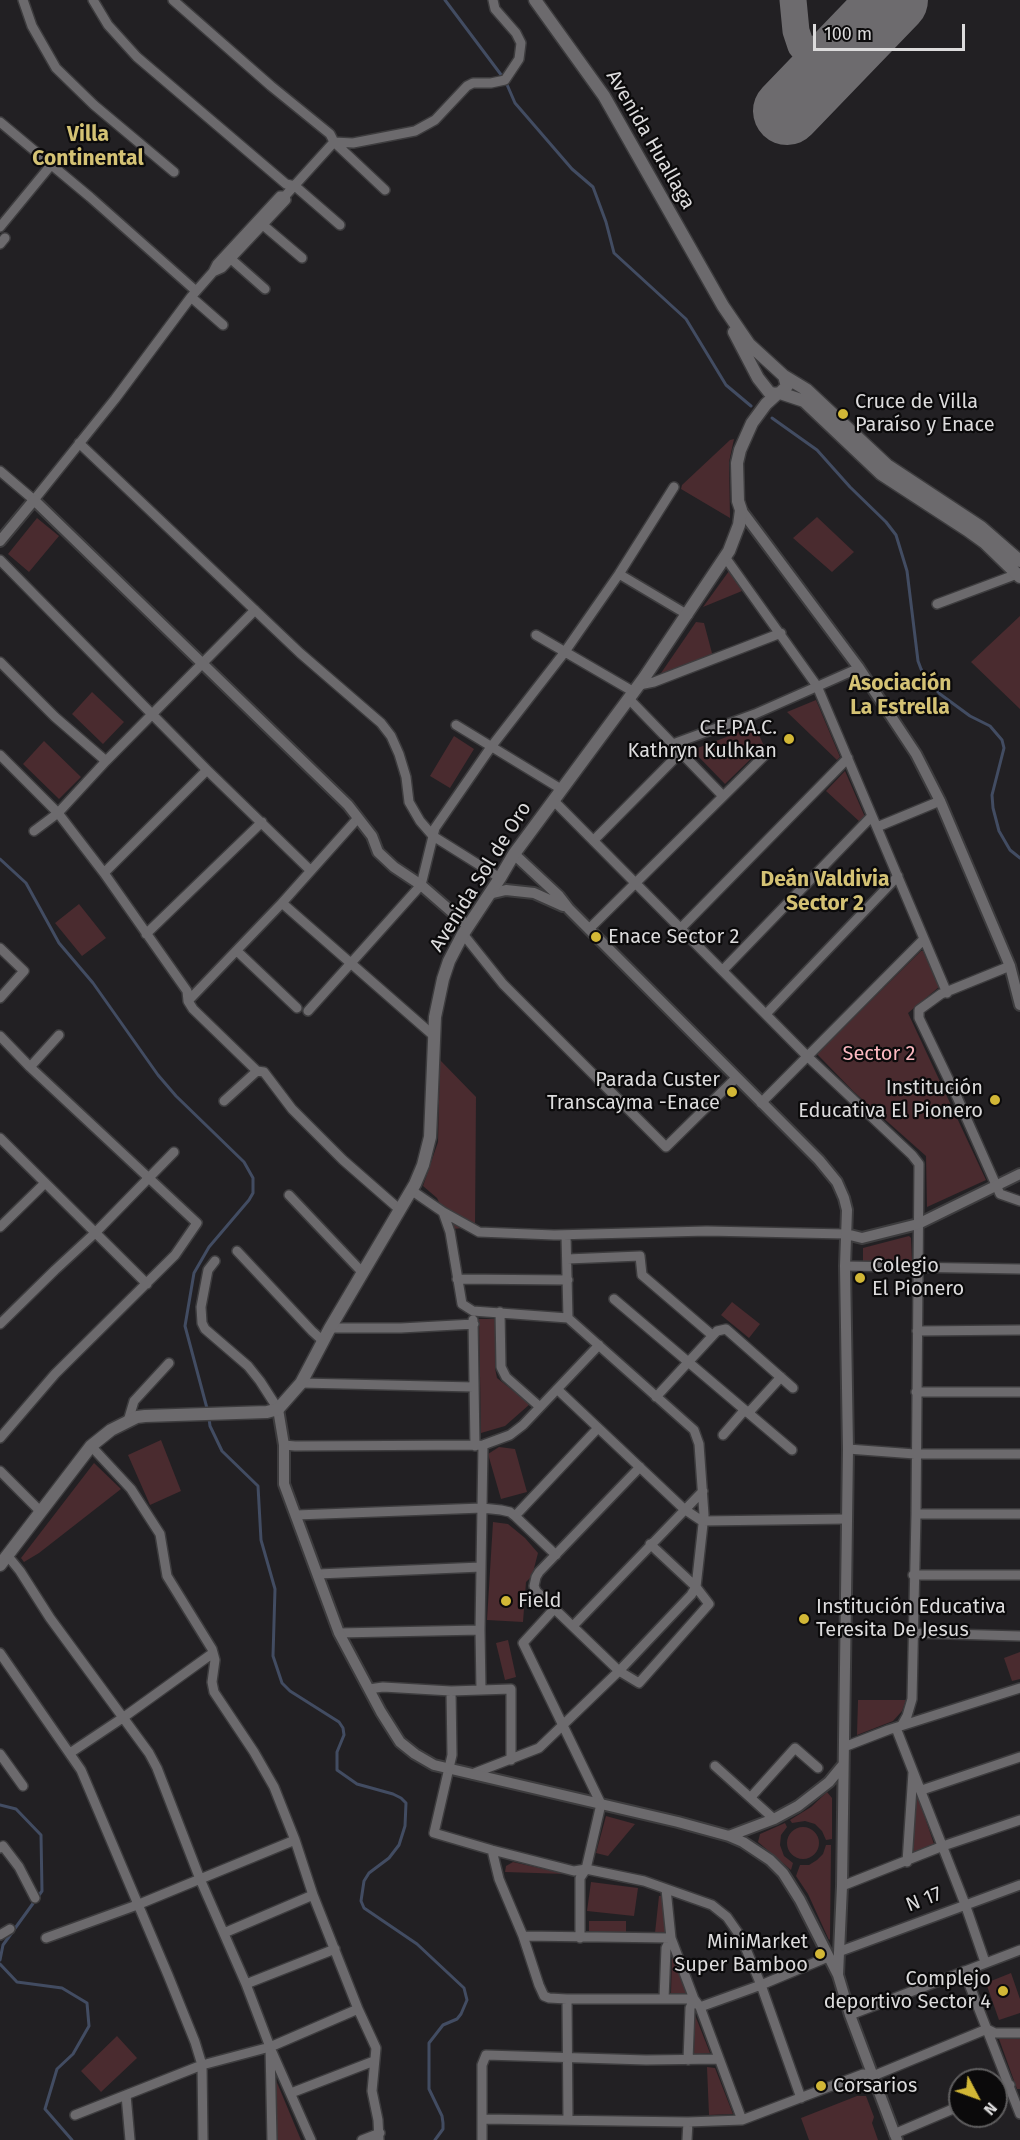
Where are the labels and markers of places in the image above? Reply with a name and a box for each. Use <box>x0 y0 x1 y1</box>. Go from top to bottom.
place label: Cruce de Villa Paraíso y Enace <box>855 390 995 437</box>
marker: Cruce de Villa Paraíso y Enace <box>836 407 850 421</box>
place label: C.E.P.A.C. Kathryn Kulhkan <box>628 716 777 763</box>
marker: C.E.P.A.C. Kathryn Kulhkan <box>782 732 796 746</box>
place label: Enace Sector 2 <box>608 925 739 949</box>
marker: Enace Sector 2 <box>589 930 603 944</box>
place label: Parada Custer Transcayma -Enace <box>547 1068 720 1115</box>
place label: Institución Educativa El Pionero <box>798 1076 983 1123</box>
marker: Parada Custer Transcayma -Enace <box>725 1085 739 1099</box>
marker: Institución Educativa El Pionero <box>988 1093 1002 1107</box>
place label: Colegio El Pionero <box>872 1254 964 1301</box>
marker: Colegio El Pionero <box>853 1271 867 1285</box>
place label: Field <box>518 1589 561 1613</box>
marker: Field <box>499 1594 513 1608</box>
place label: Institución Educativa Teresita De Jesus <box>816 1595 1006 1642</box>
marker: Institución Educativa Teresita De Jesus <box>797 1612 811 1626</box>
place label: MiniMarket Super Bamboo <box>674 1930 808 1977</box>
marker: MiniMarket Super Bamboo <box>813 1947 827 1961</box>
place label: Complejo deportivo Sector 4 <box>824 1967 991 2014</box>
marker: Complejo deportivo Sector 4 <box>996 1984 1010 1998</box>
place label: Corsarios <box>833 2074 917 2098</box>
marker: Corsarios <box>814 2079 828 2093</box>

